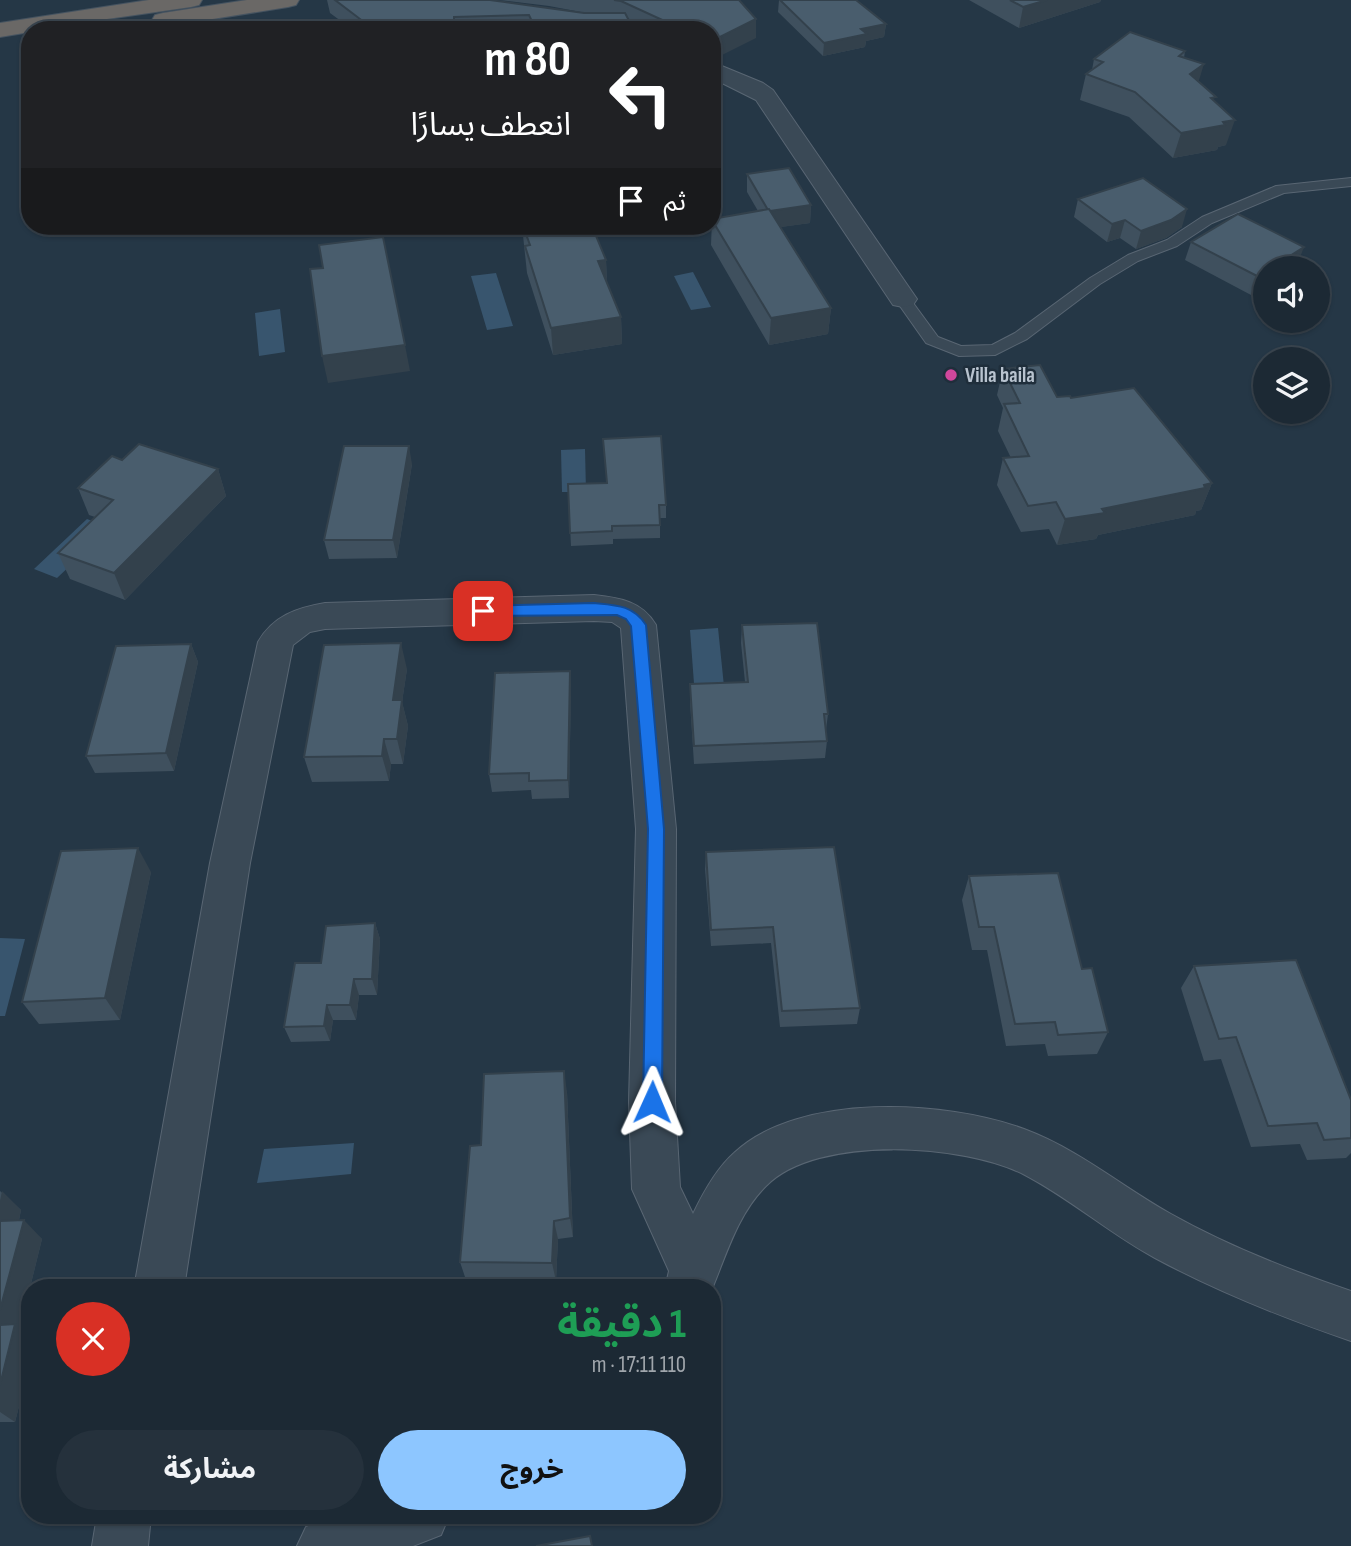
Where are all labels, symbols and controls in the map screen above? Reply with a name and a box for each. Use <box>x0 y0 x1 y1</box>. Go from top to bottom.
text: 80 m <box>484 31 571 90</box>
icon: left <box>595 49 686 140</box>
text: انعطف يسارًا <box>411 106 571 145</box>
icon: arrive <box>612 182 650 220</box>
text: ثم <box>664 187 686 218</box>
map controls <box>1253 256 1330 424</box>
button: sound <box>1253 256 1330 333</box>
button: layers <box>1253 347 1330 424</box>
place label: Villa baila <box>965 363 1035 388</box>
marker: Villa baila <box>943 367 959 383</box>
pin <box>453 581 513 641</box>
icon: arrive <box>464 592 502 630</box>
position arrow <box>615 1065 689 1139</box>
text: 1 دقيقة <box>557 1299 686 1350</box>
button: close <box>56 1302 130 1376</box>
text: 110 m · 17:11 <box>592 1351 686 1379</box>
button: مشاركة <box>56 1430 364 1510</box>
button: خروج <box>378 1430 686 1510</box>

